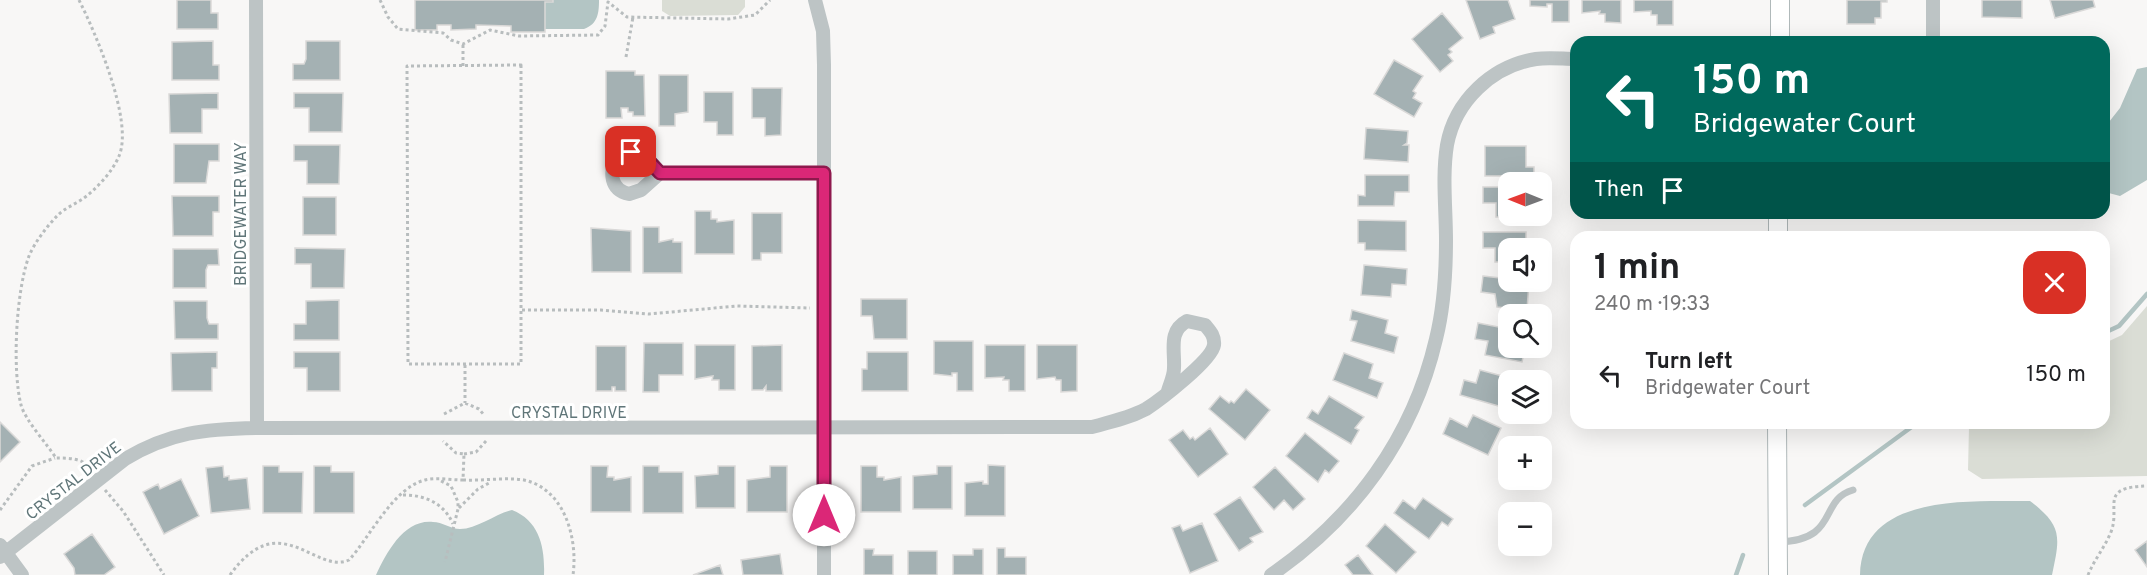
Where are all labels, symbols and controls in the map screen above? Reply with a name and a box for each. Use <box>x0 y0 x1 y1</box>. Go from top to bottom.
text: 150 m <box>1693 56 1810 109</box>
icon: left <box>1594 60 1672 138</box>
text: Bridgewater Court <box>1693 108 1916 142</box>
pin <box>605 126 656 177</box>
icon: arrive <box>614 135 647 168</box>
street label: BRIDGEWATER WAY <box>232 142 252 286</box>
north arrow <box>1498 172 1552 226</box>
map controls <box>1498 172 1552 556</box>
icon: arrive <box>1656 174 1689 207</box>
text: Then <box>1594 177 1644 204</box>
button: sound <box>1498 238 1552 292</box>
text: 1 min <box>1594 246 1680 292</box>
button: close <box>2023 251 2086 314</box>
text: 240 m · 19:33 <box>1594 292 1710 318</box>
button: search <box>1498 304 1552 358</box>
text: Turn left <box>1645 349 1733 376</box>
icon: left <box>1594 359 1627 392</box>
text: 150 m <box>2026 362 2086 389</box>
button: layers <box>1498 370 1552 424</box>
text: Bridgewater Court <box>1645 376 1810 402</box>
street label: CRYSTAL DRIVE <box>511 404 627 424</box>
button: + <box>1498 436 1552 490</box>
street label: CRYSTAL DRIVE <box>22 438 126 525</box>
position arrow <box>792 483 856 547</box>
button: − <box>1498 502 1552 556</box>

